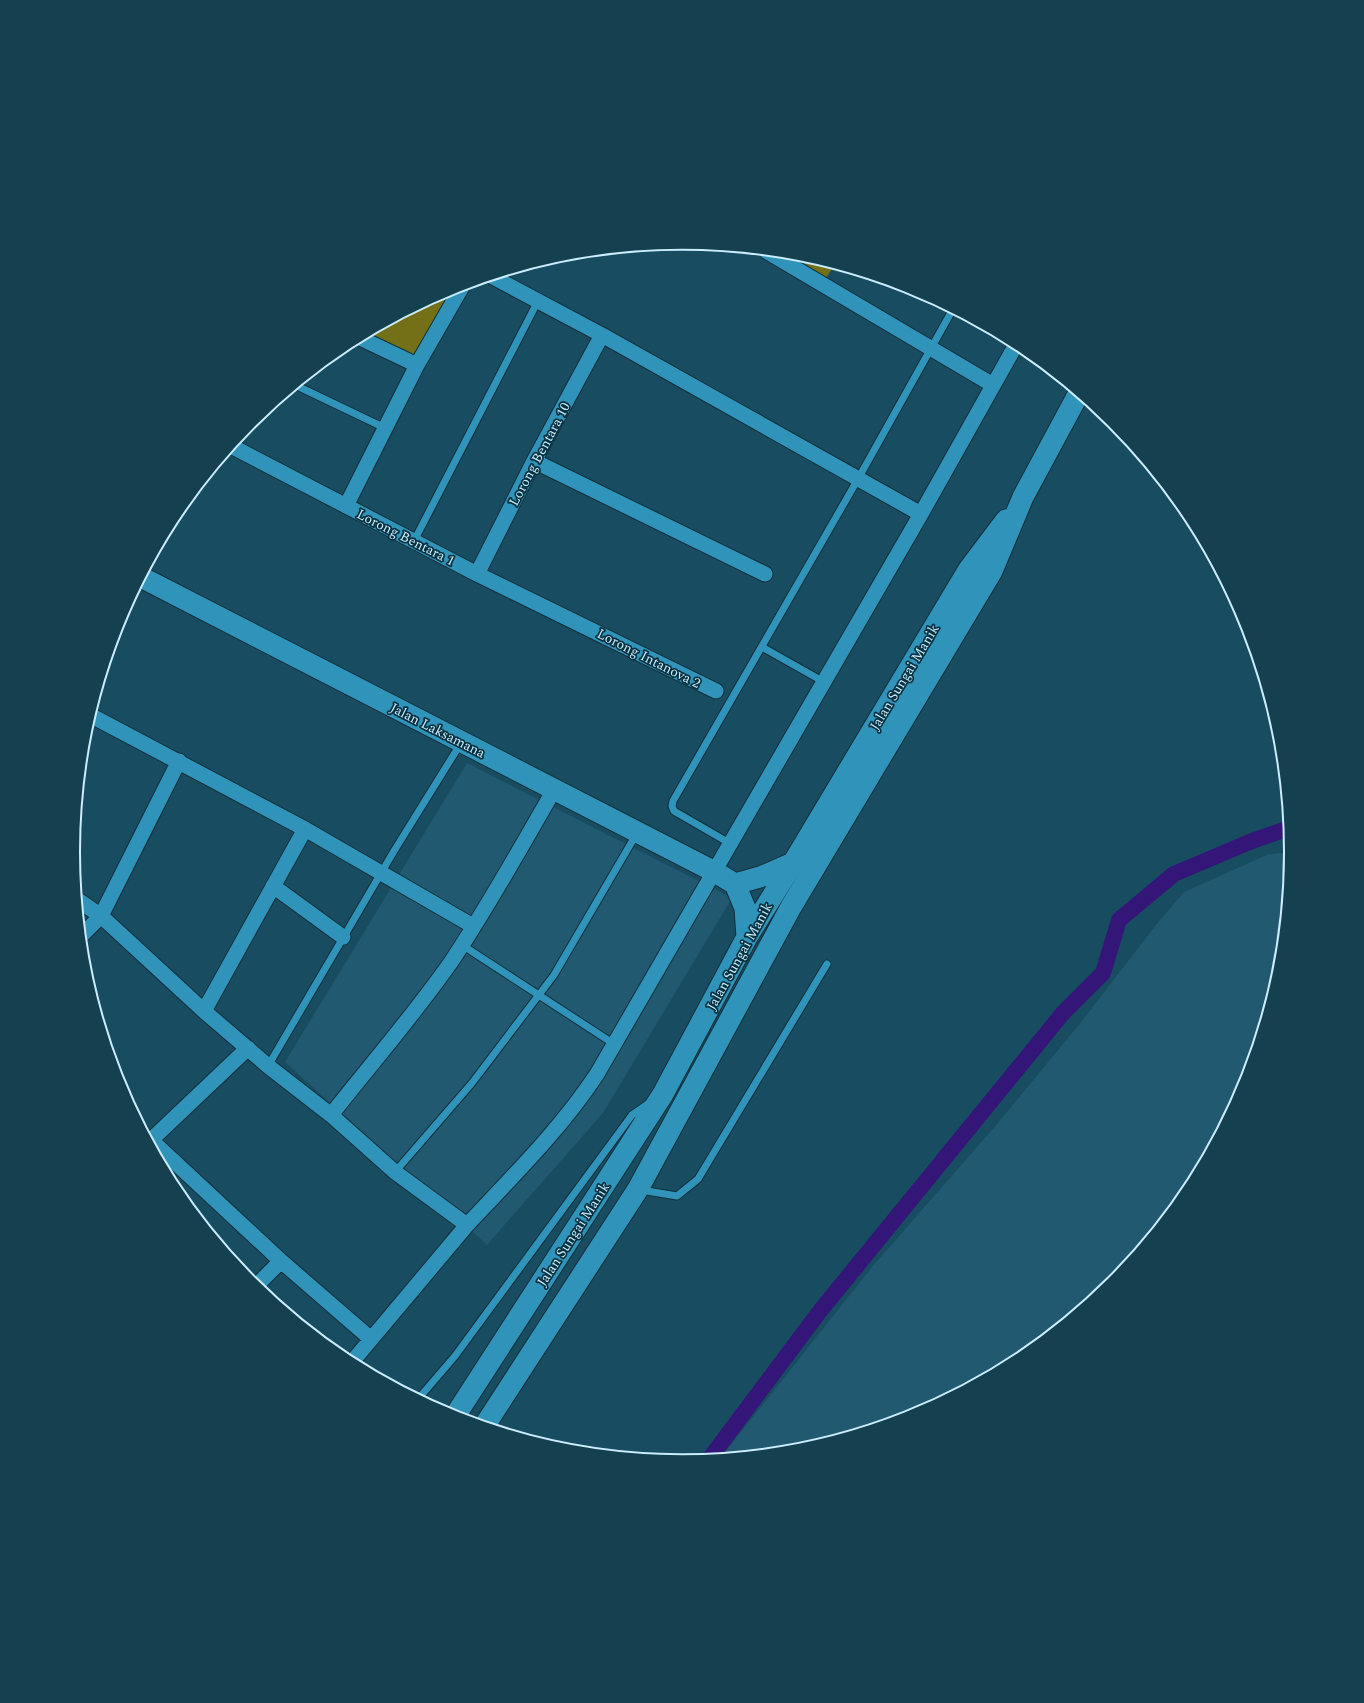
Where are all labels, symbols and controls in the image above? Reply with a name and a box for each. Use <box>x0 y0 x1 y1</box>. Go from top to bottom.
street label: Lorong Bentara 10 <box>503 399 576 510</box>
street label: Lorong Bentara 1 <box>353 504 459 571</box>
street label: Jalan Sungai Manik <box>864 620 945 734</box>
street label: Lorong Intanova 2 <box>593 623 704 694</box>
street label: Jalan Laksamana <box>387 697 489 764</box>
street label: Jalan Sungai Manik <box>701 898 778 1014</box>
street label: Jalan Sungai Manik <box>532 1178 615 1291</box>

